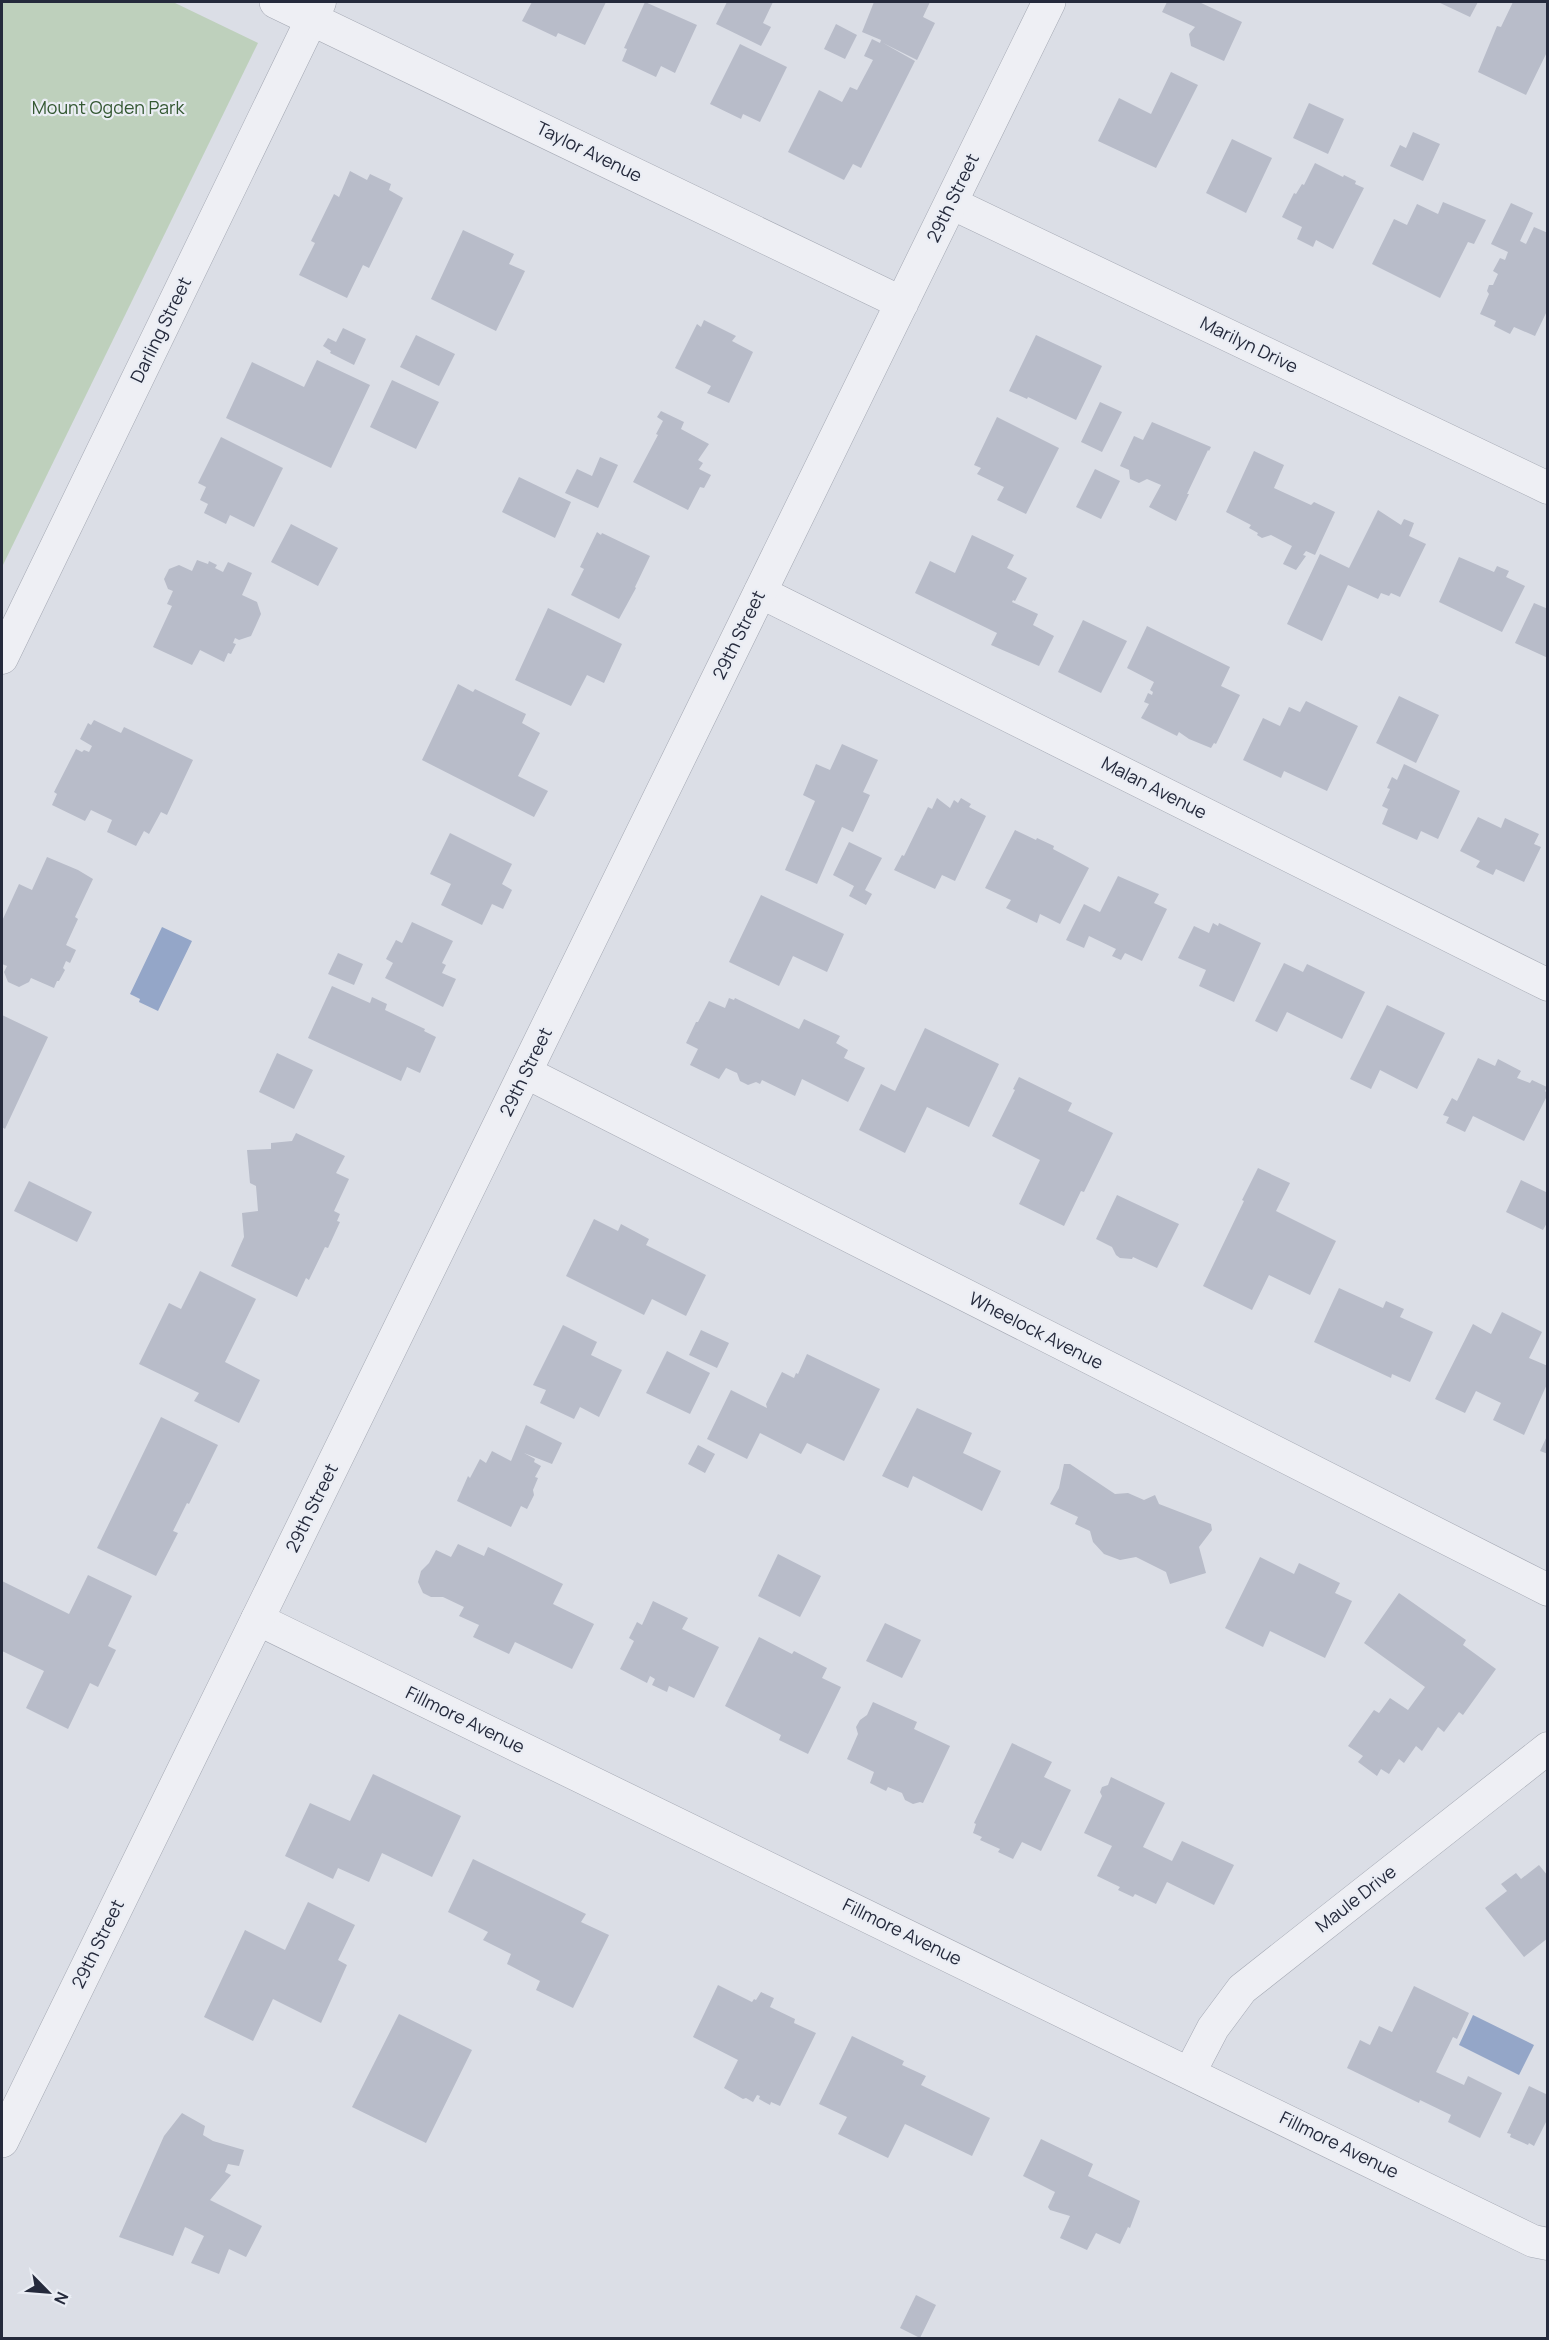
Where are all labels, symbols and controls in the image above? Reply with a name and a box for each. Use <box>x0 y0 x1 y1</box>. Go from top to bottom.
park label: Mount Ogden Park <box>32 95 185 119</box>
street label: Taylor Avenue <box>532 115 646 187</box>
street label: 29th Street <box>920 149 984 246</box>
street label: Darling Street <box>124 273 196 386</box>
street label: Marilyn Drive <box>1197 310 1302 378</box>
street label: 29th Street <box>706 586 770 683</box>
street label: Malan Avenue <box>1098 750 1211 824</box>
street label: 29th Street <box>493 1023 557 1120</box>
street label: Wheelock Avenue <box>965 1286 1108 1374</box>
street label: 29th Street <box>279 1459 343 1556</box>
street label: Fillmore Avenue <box>402 1680 529 1758</box>
street label: Maule Drive <box>1310 1859 1401 1937</box>
street label: Fillmore Avenue <box>839 1892 966 1970</box>
street label: 29th Street <box>65 1895 129 1992</box>
street label: Fillmore Avenue <box>1276 2105 1403 2183</box>
north arrow <box>18 2262 78 2322</box>
text: N <box>49 2288 74 2308</box>

